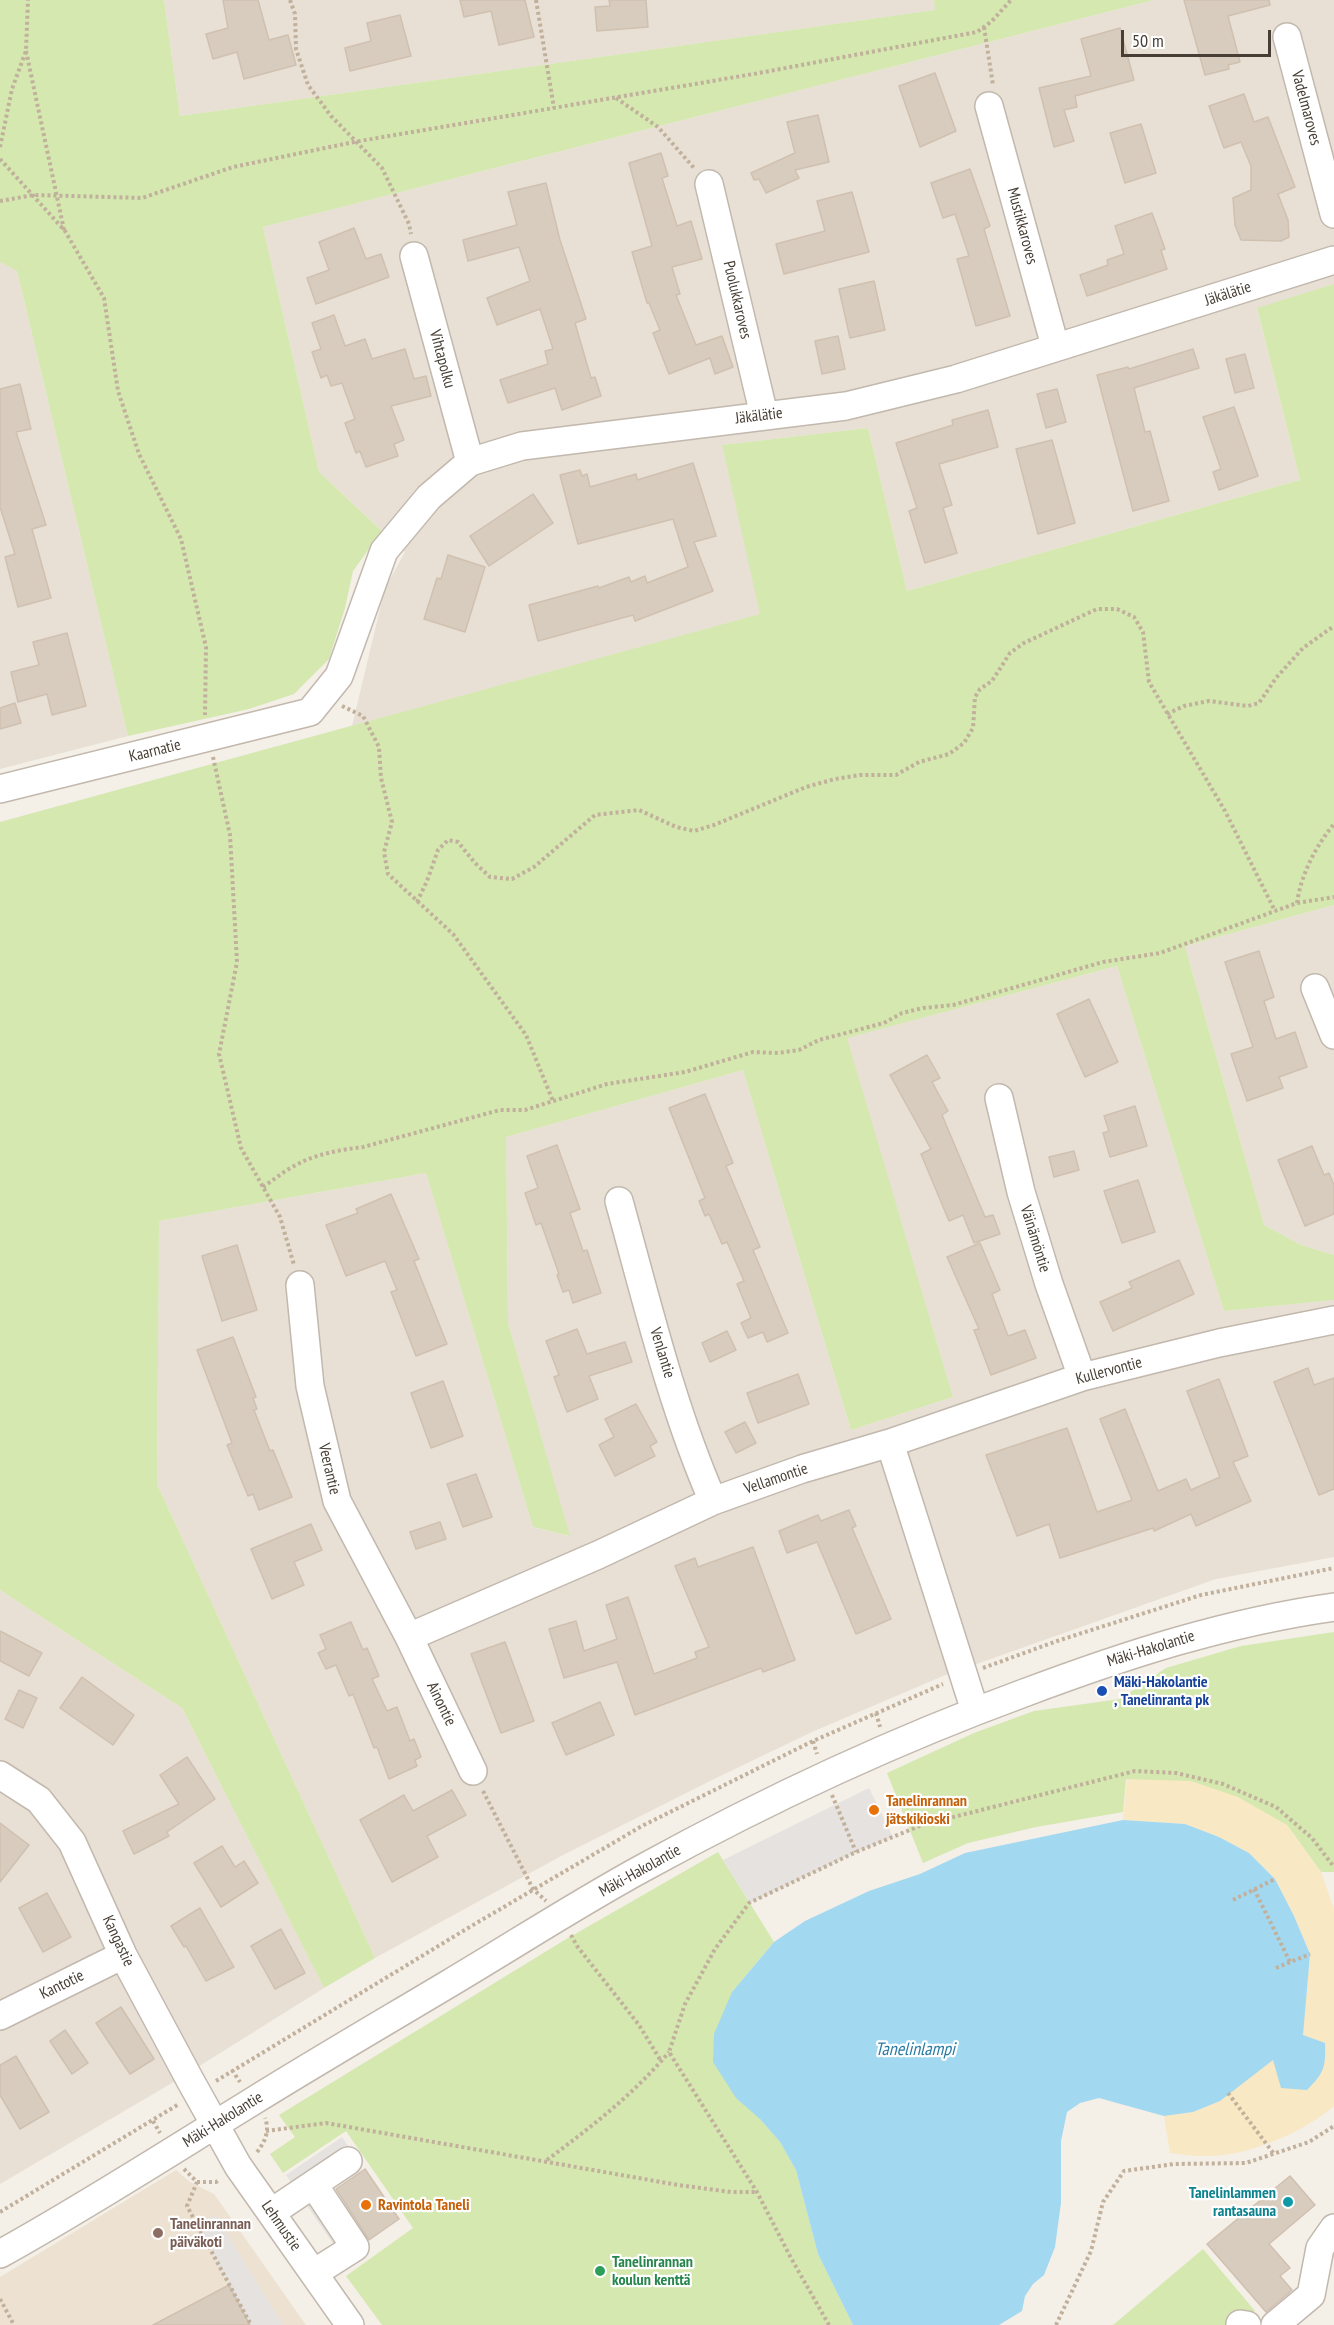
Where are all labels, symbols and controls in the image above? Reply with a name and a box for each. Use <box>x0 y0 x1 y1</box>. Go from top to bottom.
scale bar <box>1124 18 1274 56</box>
text: 50 m <box>1132 29 1164 52</box>
street label: Vadelmaroves <box>1287 69 1325 147</box>
street label: Mustikkaroves <box>1003 186 1041 266</box>
street label: Puolukkaroves <box>719 259 755 341</box>
street label: Jäkälätie <box>1202 278 1254 310</box>
street label: Vihtapolku <box>425 328 459 390</box>
street label: Jäkälätie <box>734 404 784 428</box>
street label: Kaarnatie <box>127 735 183 767</box>
street label: Väinämöntie <box>1016 1203 1054 1275</box>
street label: Venlantie <box>645 1325 679 1381</box>
street label: Kullervontie <box>1074 1353 1144 1389</box>
street label: Veerantie <box>314 1442 344 1496</box>
street label: Vellamontie <box>742 1459 810 1499</box>
street label: Mäki-Hakolantie <box>1105 1627 1197 1671</box>
place label: Mäki-Hakolantie , Tanelinranta pk <box>1114 1672 1209 1710</box>
street label: Ainontie <box>422 1679 460 1729</box>
marker: Mäki-Hakolantie , Tanelinranta pk <box>1095 1684 1109 1698</box>
place label: Tanelinrannan jätskikioski <box>886 1791 967 1829</box>
marker: Tanelinrannan jätskikioski <box>867 1803 881 1817</box>
street label: Mäki-Hakolantie <box>596 1841 684 1901</box>
street label: Kangastie <box>98 1912 138 1970</box>
street label: Kantotie <box>37 1966 87 2004</box>
water label: Tanelinlampi <box>875 2039 955 2061</box>
street label: Mäki-Hakolantie <box>180 2088 266 2152</box>
place label: Tanelinlammen rantasauna <box>1189 2183 1276 2221</box>
place label: Ravintola Taneli <box>378 2195 470 2215</box>
marker: Tanelinlammen rantasauna <box>1281 2195 1295 2209</box>
street label: Lehmustie <box>257 2197 305 2255</box>
marker: Ravintola Taneli <box>359 2198 373 2212</box>
place label: Tanelinrannan päiväkoti <box>170 2214 251 2252</box>
marker: Tanelinrannan päiväkoti <box>151 2226 165 2240</box>
place label: Tanelinrannan koulun kenttä <box>612 2252 693 2290</box>
marker: Tanelinrannan koulun kenttä <box>593 2264 607 2278</box>

